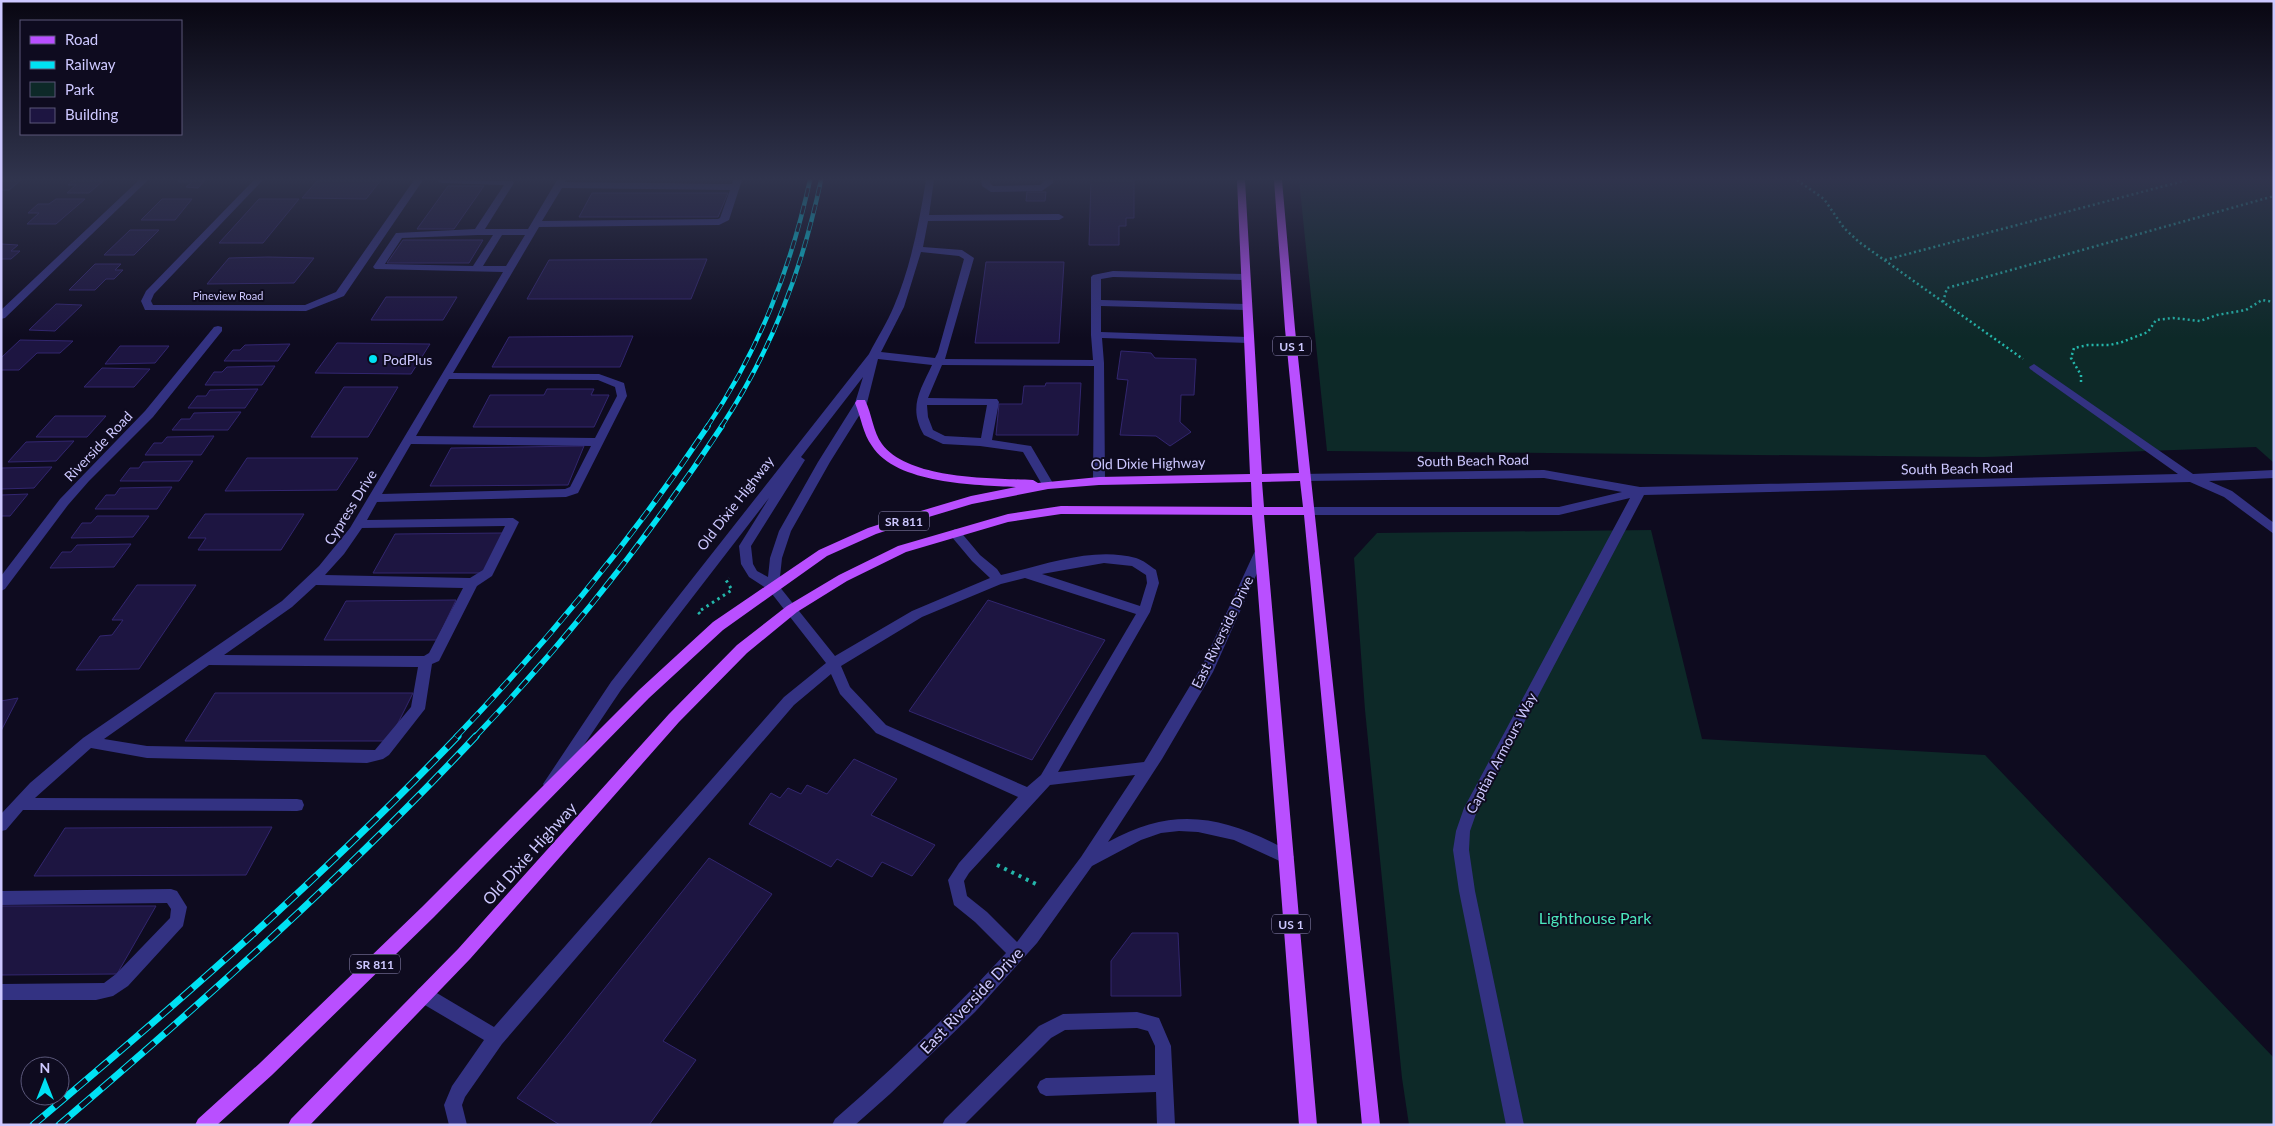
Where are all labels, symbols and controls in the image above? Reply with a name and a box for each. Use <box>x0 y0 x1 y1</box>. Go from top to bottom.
legend <box>20 20 182 135</box>
text: Road <box>65 30 98 48</box>
text: Railway <box>65 55 116 73</box>
text: Park <box>65 80 95 98</box>
text: Building <box>65 105 118 123</box>
street label: Pineview Road <box>193 289 263 302</box>
road number: US 1 <box>1273 336 1311 356</box>
place label: PodPlus <box>383 351 432 368</box>
marker: PodPlus <box>367 353 379 365</box>
street label: Riverside Road <box>60 407 136 485</box>
street label: South Beach Road <box>1417 451 1529 469</box>
street label: Old Dixie Highway <box>693 452 778 554</box>
street label: Old Dixie Highway <box>1090 453 1206 473</box>
street label: South Beach Road <box>1901 459 2013 477</box>
street label: Cypress Drive <box>320 466 380 548</box>
road number: SR 811 <box>879 512 929 530</box>
street label: East Riverside Drive <box>1187 573 1257 691</box>
street label: Captian Armours Way <box>1462 689 1540 816</box>
street label: Old Dixie Highway <box>478 797 580 908</box>
park label: Lighthouse Park <box>1539 908 1652 927</box>
road number: US 1 <box>1272 914 1310 934</box>
street label: East Riverside Drive <box>915 943 1027 1057</box>
road number: SR 811 <box>350 954 400 974</box>
north arrow <box>20 1056 70 1106</box>
text: N <box>40 1059 50 1076</box>

